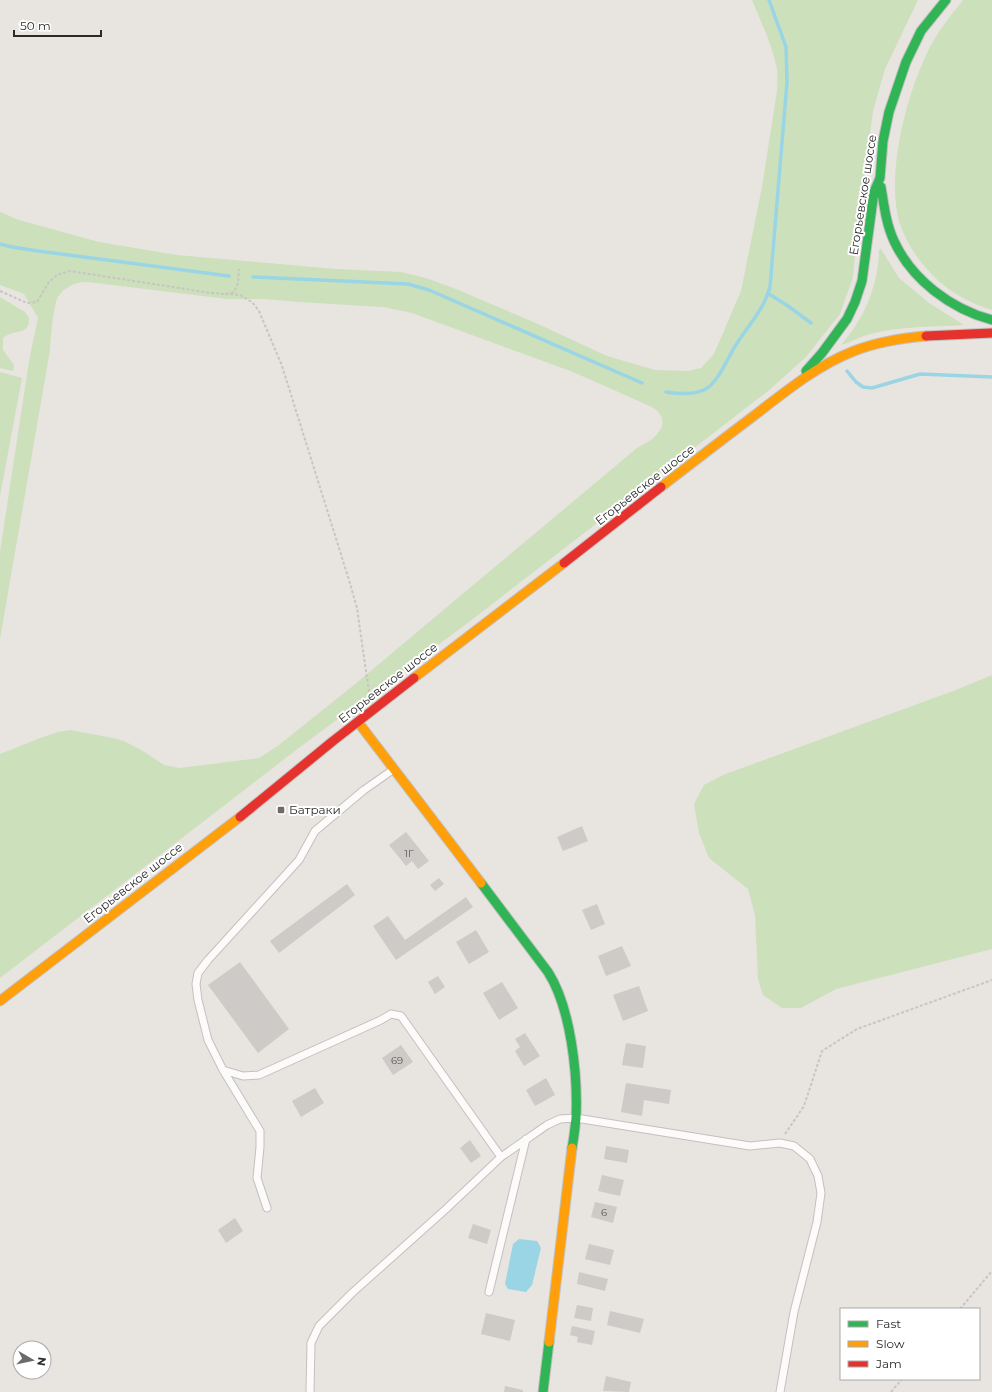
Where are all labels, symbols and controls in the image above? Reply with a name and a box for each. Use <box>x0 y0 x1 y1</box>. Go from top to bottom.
scale bar <box>14 12 101 38</box>
text: 50 m <box>20 18 51 33</box>
street label: Егорьевское шоссе <box>846 134 879 256</box>
street label: Егорьевское шоссе <box>592 441 697 528</box>
street label: Егорьевское шоссе <box>335 639 440 726</box>
place label: Батраки <box>289 802 341 817</box>
marker: Батраки <box>276 805 286 815</box>
street label: Егорьевское шоссе <box>80 839 185 926</box>
house number: 1Г <box>404 847 414 860</box>
house number: 69 <box>391 1054 403 1067</box>
house number: 6 <box>601 1206 607 1219</box>
legend <box>840 1308 980 1380</box>
text: Fast <box>876 1316 901 1331</box>
text: Slow <box>876 1336 905 1351</box>
north arrow <box>12 1340 52 1380</box>
text: N <box>34 1356 49 1367</box>
text: Jam <box>875 1356 902 1371</box>

